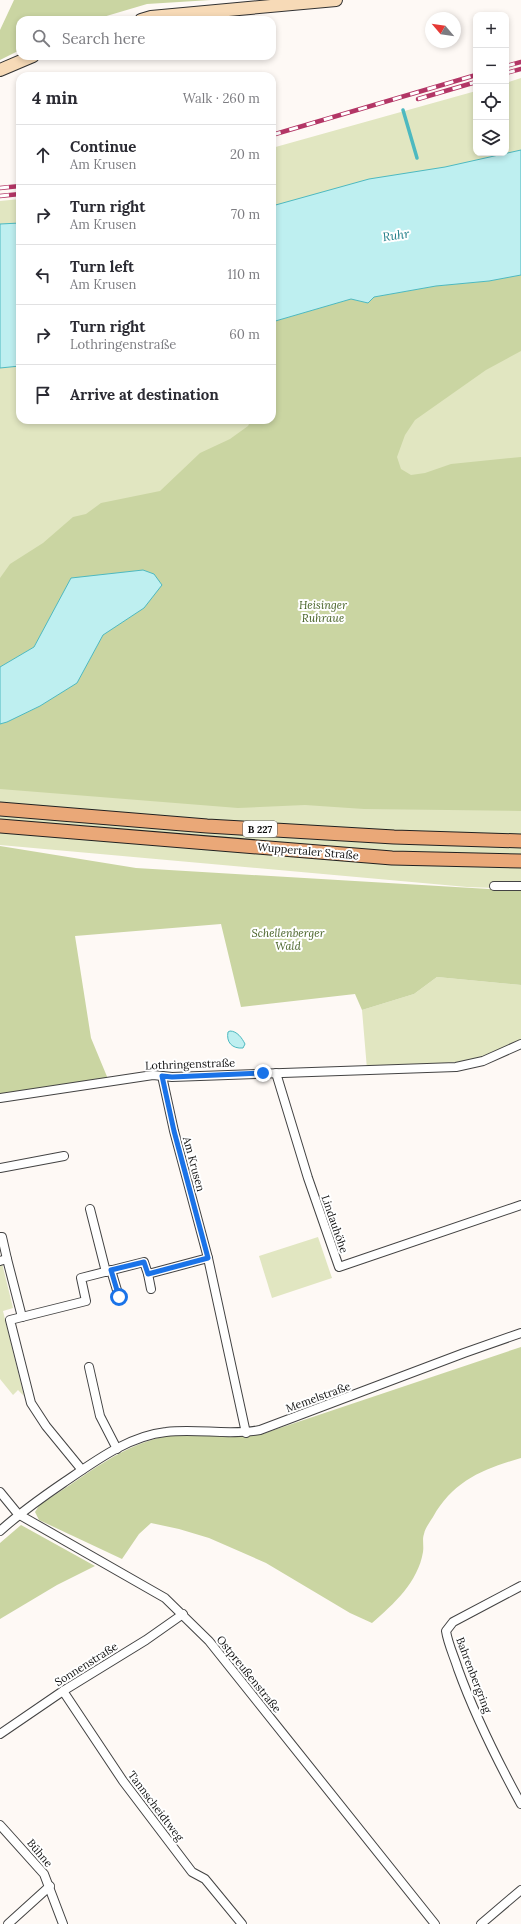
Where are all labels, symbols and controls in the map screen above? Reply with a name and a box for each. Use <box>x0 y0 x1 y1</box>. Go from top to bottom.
north arrow <box>425 12 461 48</box>
map controls <box>473 12 509 156</box>
button: + <box>473 12 509 48</box>
search box <box>16 16 276 60</box>
icon: search <box>30 27 52 49</box>
text: Search here <box>62 29 145 48</box>
button: − <box>473 48 509 84</box>
button: locate <box>473 84 509 120</box>
text: 4 min <box>32 87 78 109</box>
text: Walk · 260 m <box>183 90 260 107</box>
button: layers <box>473 120 509 156</box>
text: Continue <box>70 137 136 156</box>
icon: ahead <box>32 144 54 166</box>
text: 20 m <box>230 146 260 163</box>
text: Am Krusen <box>70 156 136 173</box>
text: Turn right <box>70 197 146 216</box>
icon: right <box>32 204 54 226</box>
text: 70 m <box>231 206 260 223</box>
text: Am Krusen <box>70 216 136 233</box>
water label: Ruhr <box>382 226 411 244</box>
text: Turn left <box>70 257 134 276</box>
icon: left <box>32 264 54 286</box>
text: 110 m <box>227 266 260 283</box>
text: Am Krusen <box>70 276 136 293</box>
text: Turn right <box>70 317 146 336</box>
icon: right <box>32 324 54 346</box>
text: 60 m <box>229 326 260 343</box>
text: Lothringenstraße <box>70 336 176 353</box>
icon: arrive <box>32 384 54 406</box>
text: Arrive at destination <box>70 385 219 404</box>
park label: Heisinger Ruhraue <box>299 598 348 625</box>
road number: B 227 <box>243 821 277 837</box>
street label: Wuppertaler Straße <box>257 840 359 862</box>
park label: Schellenberger Wald <box>251 926 326 953</box>
street label: Lothringenstraße <box>145 1055 235 1073</box>
route end <box>254 1064 272 1082</box>
street label: Am Krusen <box>180 1134 208 1193</box>
street label: Lindauhöhe <box>319 1193 351 1255</box>
route start <box>110 1288 128 1306</box>
street label: Memelstraße <box>284 1379 352 1415</box>
street label: Ostpreußenstraße <box>214 1633 284 1715</box>
street label: Bahrenbergring <box>453 1635 495 1716</box>
street label: Sonnenstraße <box>52 1639 120 1689</box>
street label: Tannscheidtweg <box>125 1768 187 1845</box>
street label: Bühne <box>24 1836 56 1870</box>

